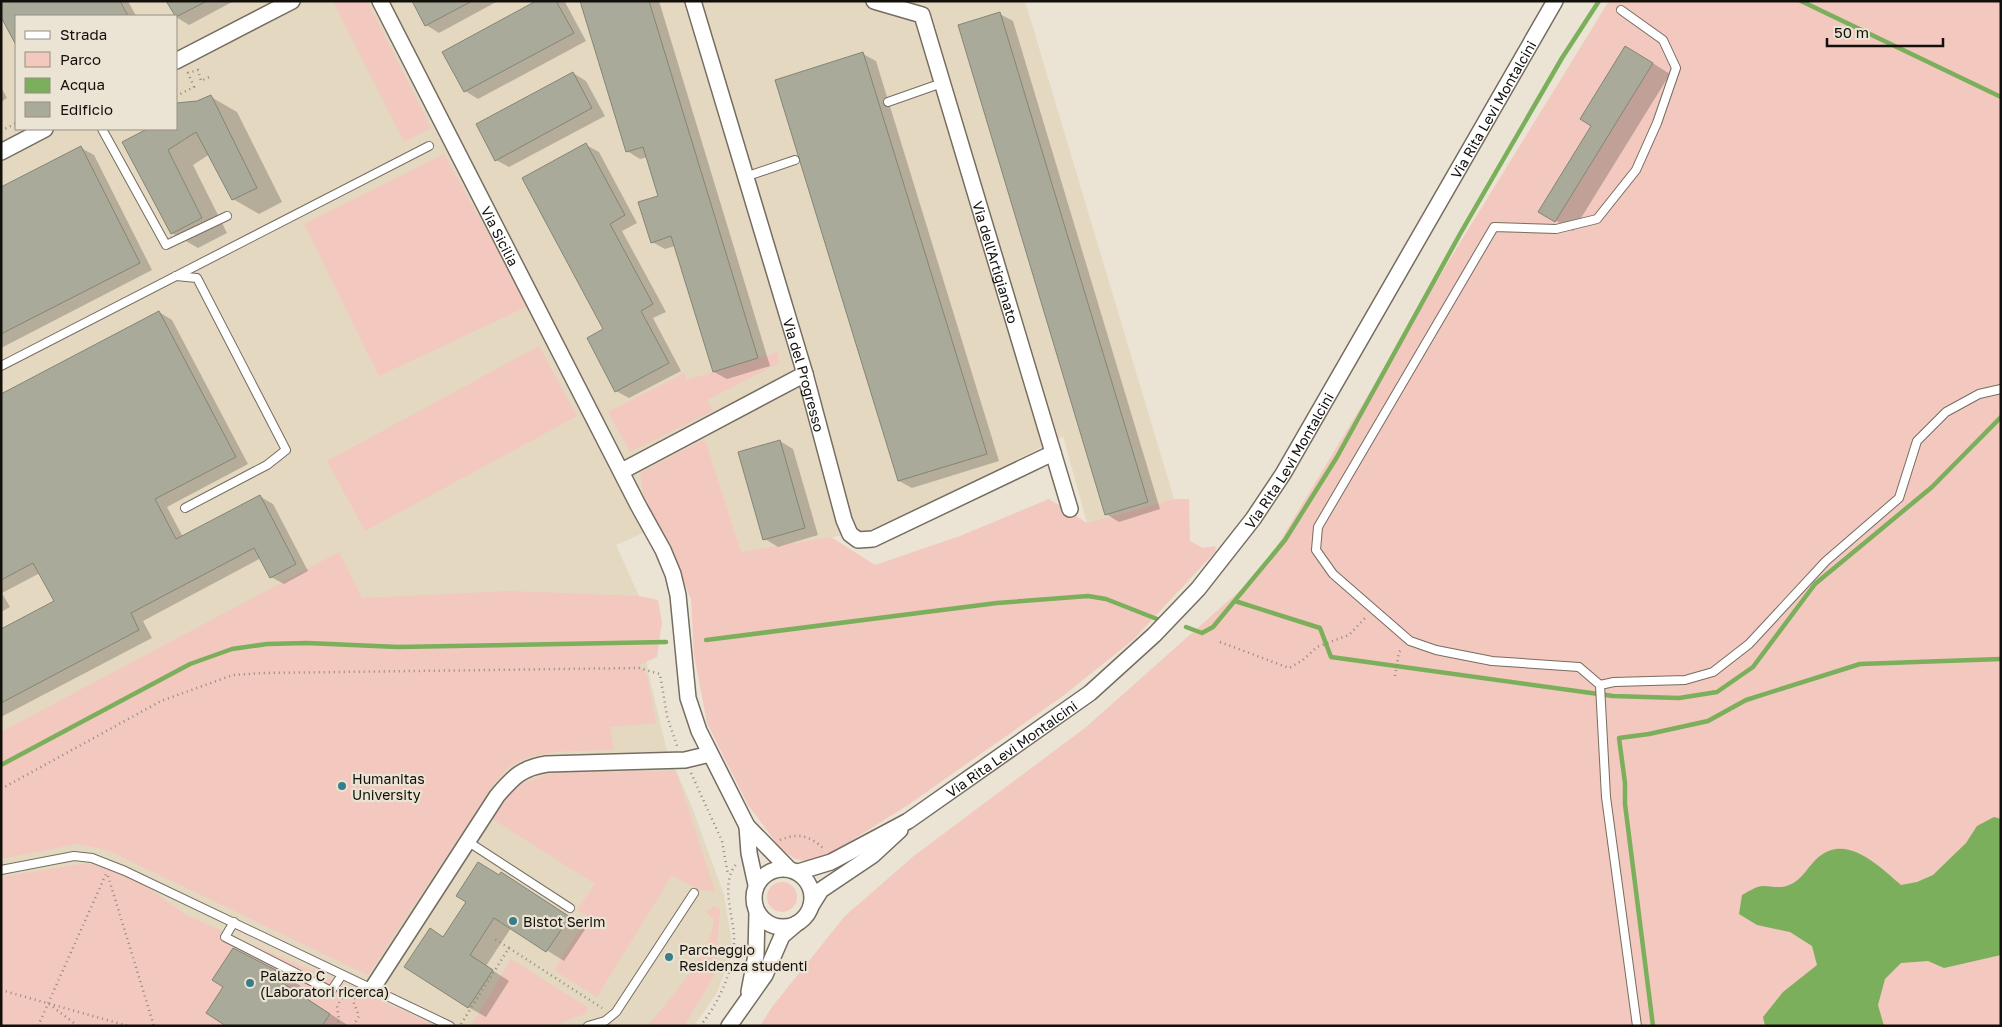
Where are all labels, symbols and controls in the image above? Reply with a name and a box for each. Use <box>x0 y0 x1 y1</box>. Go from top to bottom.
legend <box>15 15 178 130</box>
scale bar <box>1827 15 1943 47</box>
text: 50 m <box>1834 23 1869 41</box>
text: Strada <box>60 25 107 43</box>
street label: Via Rita Levi Montalcini <box>1446 37 1539 181</box>
text: Parco <box>60 50 101 68</box>
text: Acqua <box>60 75 105 93</box>
text: Edificio <box>60 100 113 118</box>
street label: Via dell'Artigianato <box>970 199 1022 325</box>
street label: Via Sicilia <box>478 203 523 269</box>
street label: Via del Progresso <box>780 316 829 434</box>
street label: Via Rita Levi Montalcini <box>1240 389 1337 532</box>
street label: Via Rita Levi Montalcini <box>942 696 1080 800</box>
place label: Humanitas University <box>352 770 425 803</box>
marker: Humanitas University <box>336 780 348 792</box>
place label: Bistot Serim <box>523 913 605 930</box>
marker: Bistot Serim <box>507 915 519 927</box>
place label: Parcheggio Residenza studenti <box>679 941 808 974</box>
marker: Parcheggio Residenza studenti <box>663 951 675 963</box>
place label: Palazzo C (Laboratori ricerca) <box>260 967 389 1000</box>
marker: Palazzo C (Laboratori ricerca) <box>244 977 256 989</box>

